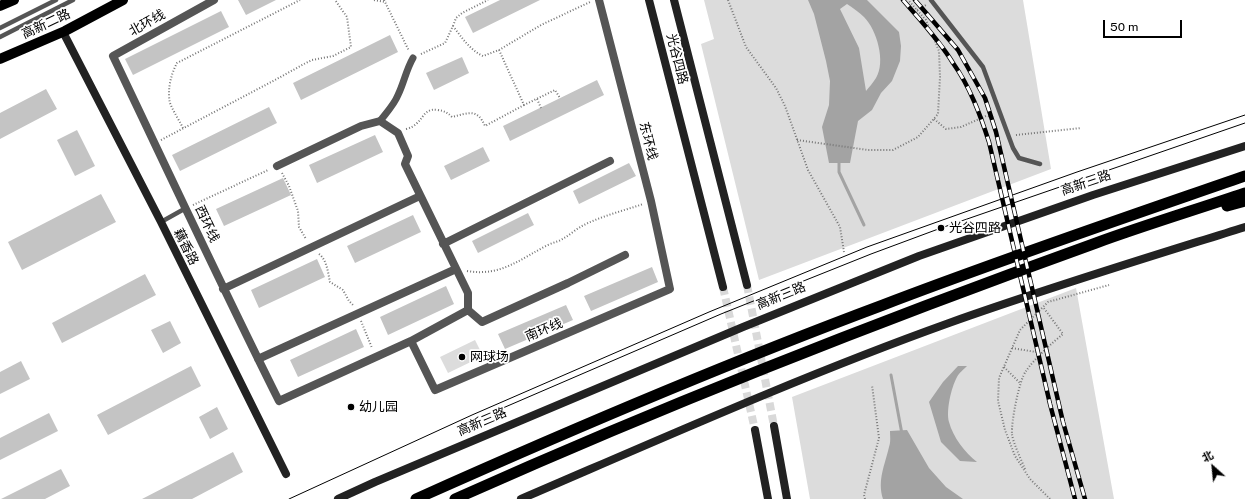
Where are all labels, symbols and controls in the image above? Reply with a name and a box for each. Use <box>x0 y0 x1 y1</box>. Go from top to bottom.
street label: 高新二路 <box>19 6 73 42</box>
street label: 北环线 <box>126 7 168 39</box>
scale bar <box>1105 12 1184 38</box>
text: 50 m <box>1110 20 1138 34</box>
street label: 光谷四路 <box>663 32 691 86</box>
street label: 东环线 <box>636 120 660 162</box>
street label: 高新三路 <box>1059 167 1113 199</box>
street label: 西环线 <box>192 203 222 245</box>
place label: 光谷四路 <box>949 220 1001 236</box>
marker: 光谷四路 <box>936 223 946 233</box>
street label: 藕香路 <box>170 226 202 268</box>
street label: 高新三路 <box>754 279 808 313</box>
street label: 南环线 <box>523 315 565 345</box>
place label: 网球场 <box>470 349 509 365</box>
marker: 网球场 <box>457 352 467 362</box>
place label: 幼儿园 <box>359 399 398 415</box>
marker: 幼儿园 <box>346 402 356 412</box>
street label: 高新三路 <box>455 405 509 439</box>
north arrow <box>1193 447 1233 487</box>
text: 北 <box>1200 448 1215 464</box>

